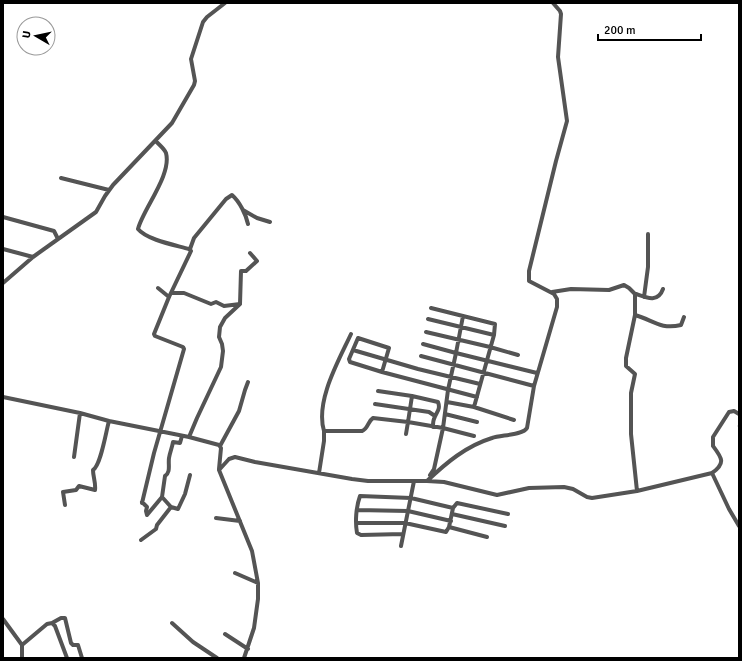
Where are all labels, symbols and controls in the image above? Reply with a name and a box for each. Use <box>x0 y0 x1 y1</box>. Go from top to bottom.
north arrow <box>16 16 56 56</box>
scale bar <box>598 16 701 42</box>
text: 200 m <box>604 23 636 38</box>
text: U <box>20 30 34 39</box>

